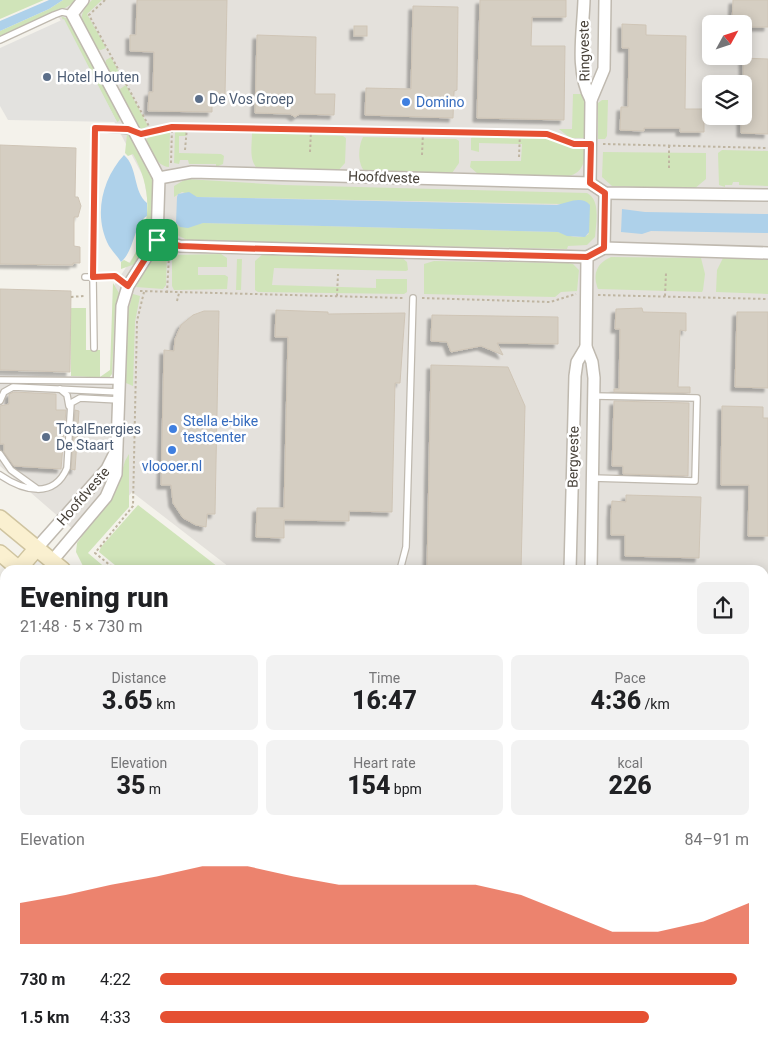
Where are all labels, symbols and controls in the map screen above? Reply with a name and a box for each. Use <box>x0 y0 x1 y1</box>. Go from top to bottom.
north arrow <box>702 15 752 65</box>
map controls <box>702 15 752 125</box>
street label: Ringveste <box>575 20 593 82</box>
place label: Hotel Houten <box>57 69 139 85</box>
marker: Hotel Houten <box>41 71 53 83</box>
button: layers <box>702 75 752 125</box>
place label: De Vos Groep <box>209 91 294 107</box>
marker: De Vos Groep <box>193 93 205 105</box>
place label: Domino <box>416 94 465 110</box>
marker: Domino <box>400 96 412 108</box>
street label: Hoofdveste <box>348 168 420 186</box>
pin <box>136 219 178 261</box>
icon: arrive <box>143 226 171 254</box>
place label: Stella e-bike testcenter <box>183 413 258 445</box>
place label: TotalEnergies De Staart <box>56 421 141 453</box>
marker: Stella e-bike testcenter <box>167 423 179 435</box>
street label: Bergveste <box>564 426 582 488</box>
marker: TotalEnergies De Staart <box>40 431 52 443</box>
marker: vloooer.nl <box>166 444 178 456</box>
place label: vloooer.nl <box>142 458 202 474</box>
street label: Hoofdveste <box>53 464 113 528</box>
text: Evening run <box>20 581 169 614</box>
button: share <box>697 582 749 634</box>
text: 21:48 · 5 × 730 m <box>20 617 142 636</box>
text: Distance <box>112 670 166 686</box>
text: Time <box>369 670 400 686</box>
text: Pace <box>615 670 646 686</box>
text: 3.65 <box>102 686 153 715</box>
text: 16:47 <box>352 686 417 715</box>
text: 4:36 <box>591 686 641 715</box>
text: km <box>153 696 176 712</box>
text: /km <box>641 696 670 712</box>
text: Elevation <box>110 755 167 771</box>
text: Heart rate <box>353 755 416 771</box>
text: kcal <box>618 755 643 771</box>
text: 35 <box>117 771 145 800</box>
text: 154 <box>347 771 390 800</box>
text: 226 <box>609 771 652 800</box>
text: m <box>145 781 161 797</box>
text: bpm <box>390 781 422 797</box>
text: Elevation <box>20 830 85 849</box>
text: 84–91 m <box>685 830 749 849</box>
text: 730 m <box>20 970 65 989</box>
text: 4:22 <box>100 970 131 989</box>
text: 1.5 km <box>20 1008 69 1027</box>
text: 4:33 <box>100 1008 131 1027</box>

